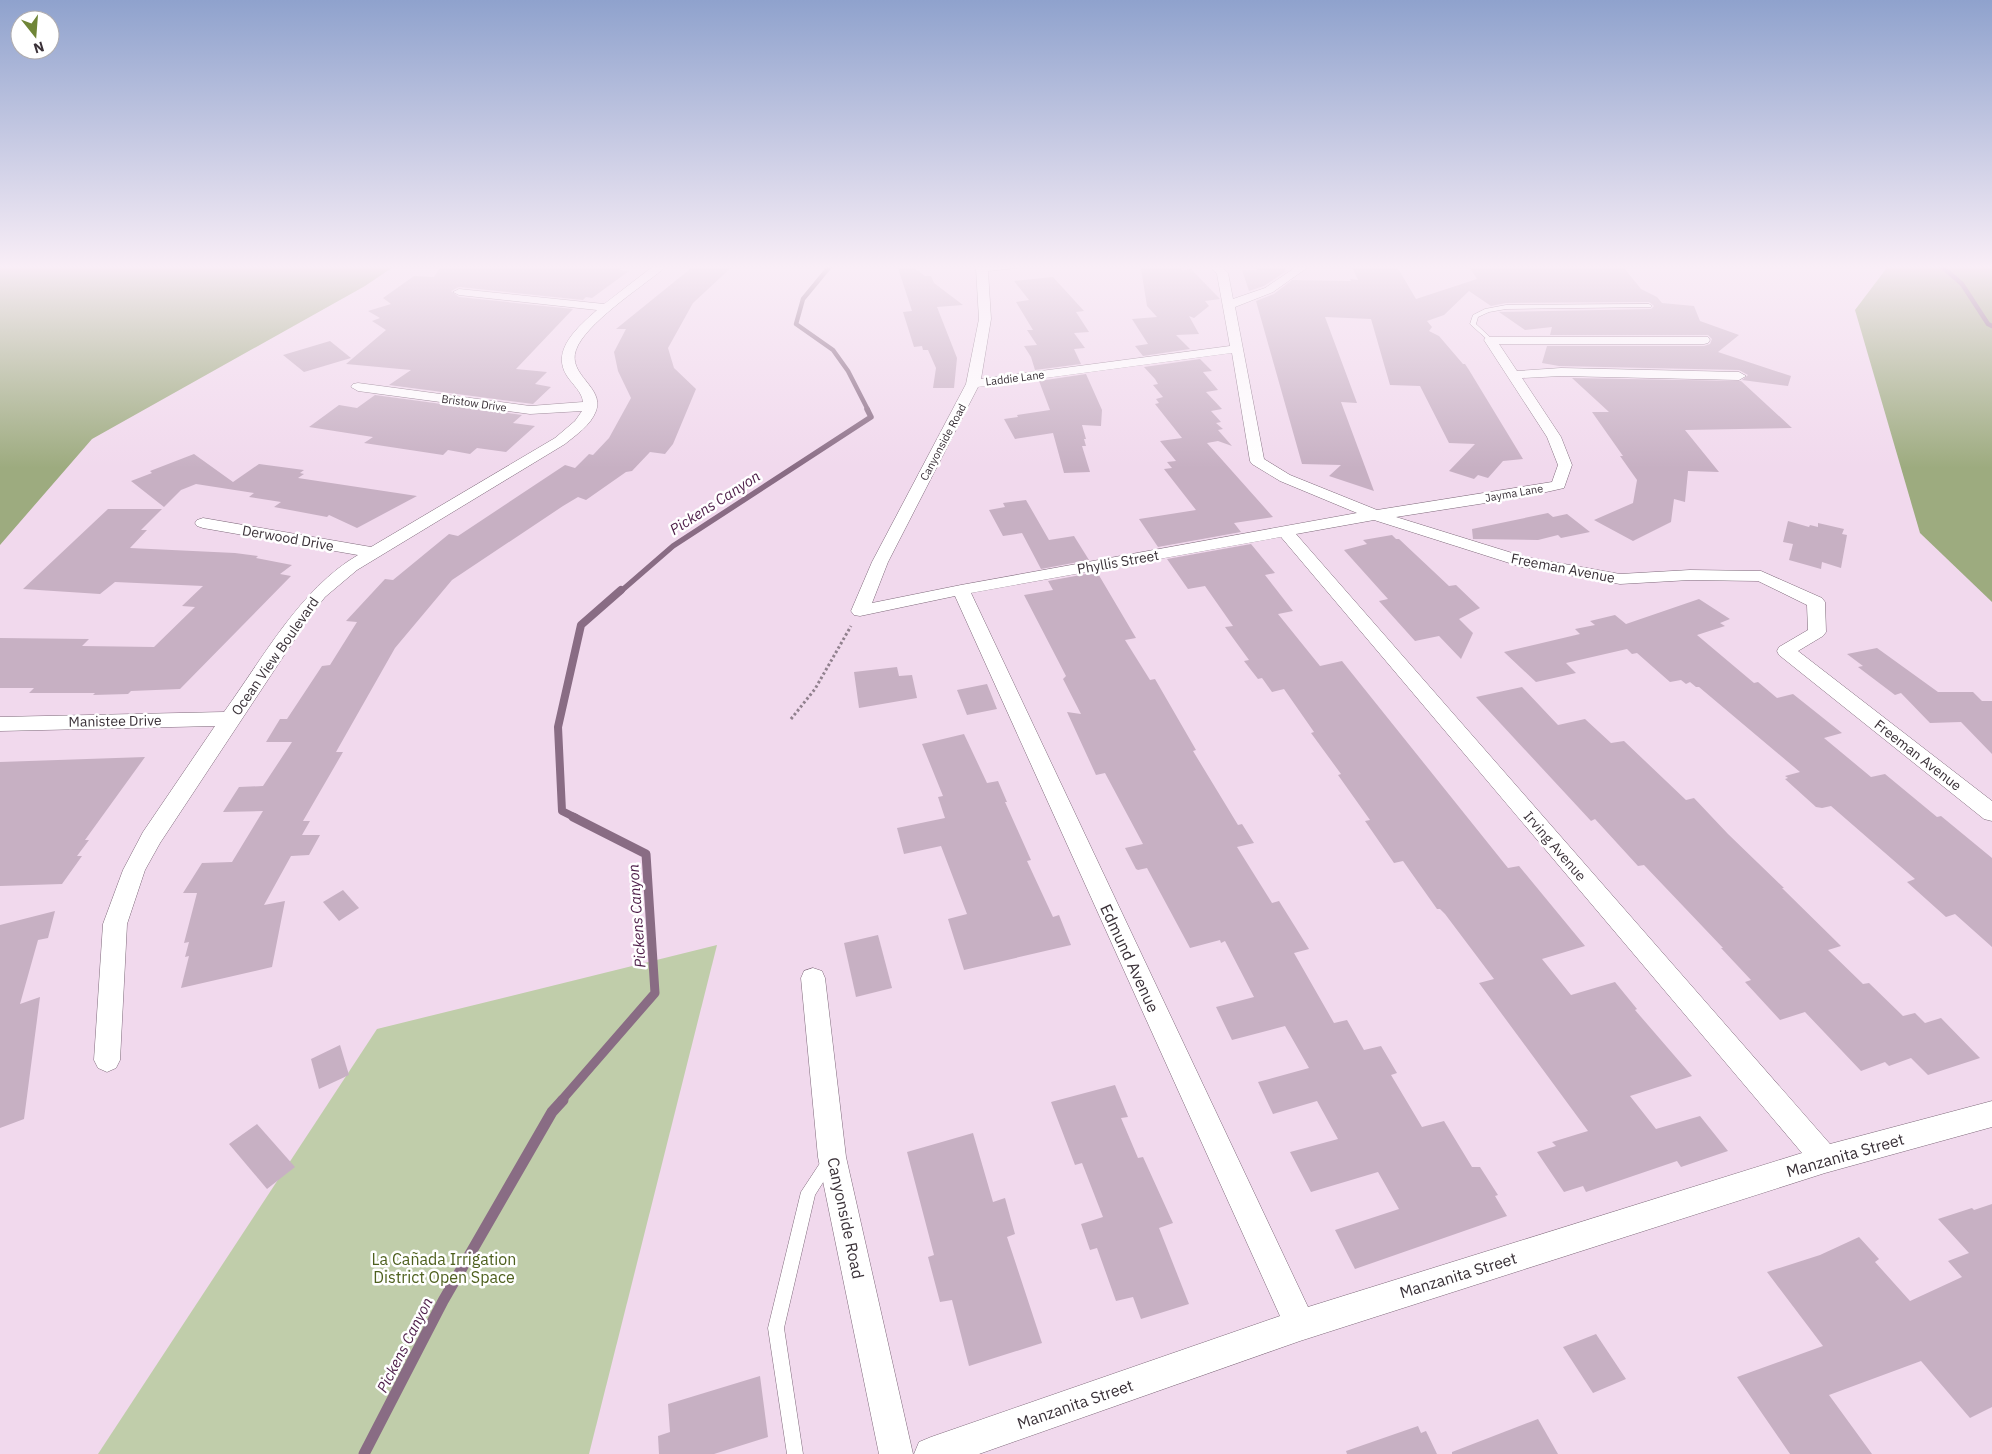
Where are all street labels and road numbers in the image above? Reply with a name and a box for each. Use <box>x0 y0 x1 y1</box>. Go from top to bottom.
street label: Laddie Lane <box>985 367 1045 389</box>
street label: Bristow Drive <box>440 391 508 415</box>
street label: Canyonside Road <box>917 401 969 483</box>
street label: Jayma Lane <box>1484 481 1544 505</box>
street label: Derwood Drive <box>241 521 335 555</box>
street label: Phyllis Street <box>1076 546 1160 578</box>
street label: Freeman Avenue <box>1509 549 1617 587</box>
street label: Ocean View Boulevard <box>227 593 323 719</box>
street label: Manistee Drive <box>68 711 162 731</box>
street label: Freeman Avenue <box>1871 715 1965 795</box>
street label: Irving Avenue <box>1520 807 1590 885</box>
street label: Edmund Avenue <box>1096 901 1164 1015</box>
street label: Manzanita Street <box>1784 1129 1906 1181</box>
street label: Canyonside Road <box>823 1155 869 1281</box>
street label: Manzanita Street <box>1397 1248 1519 1302</box>
street label: Manzanita Street <box>1014 1375 1136 1433</box>

